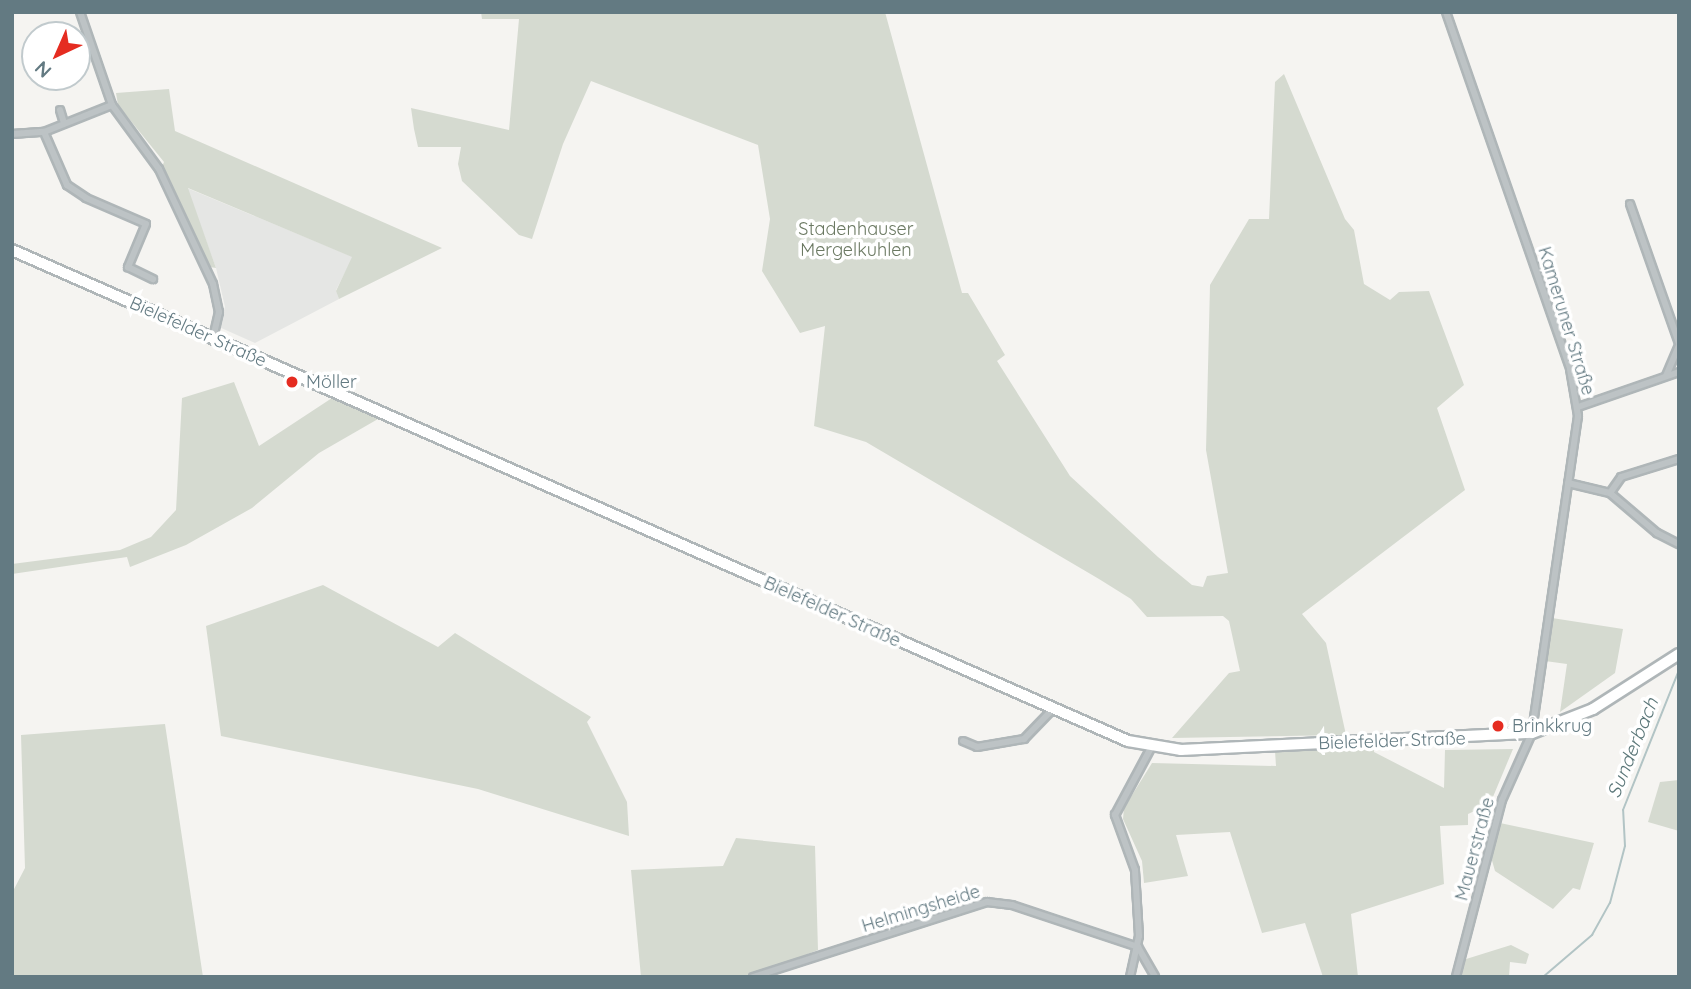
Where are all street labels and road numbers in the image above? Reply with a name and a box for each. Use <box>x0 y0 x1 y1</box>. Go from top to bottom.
street label: Kameruner Straße <box>1533 244 1599 398</box>
street label: Bielefelder Straße <box>126 292 270 372</box>
street label: Bielefelder Straße <box>760 572 904 652</box>
street label: Bielefelder Straße <box>1318 728 1466 754</box>
street label: Mauerstraße <box>1451 795 1499 903</box>
street label: Helmingsheide <box>859 881 983 937</box>

